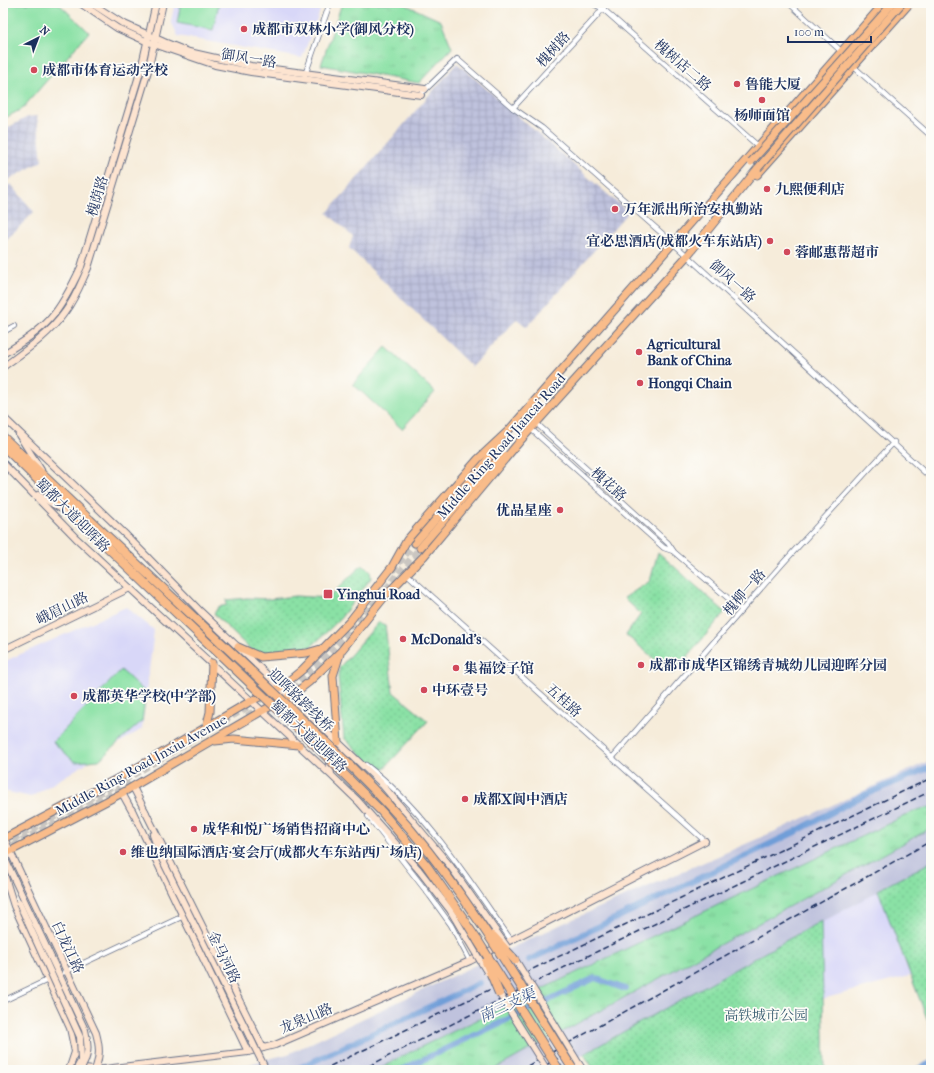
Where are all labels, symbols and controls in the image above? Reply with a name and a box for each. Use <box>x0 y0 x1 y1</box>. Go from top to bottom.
north arrow <box>18 18 58 58</box>
scale bar <box>788 18 871 44</box>
place label: 成都市双林小学(御风分校) <box>252 21 414 38</box>
text: N <box>37 23 52 39</box>
marker: 成都市双林小学(御风分校) <box>239 24 249 34</box>
text: 100 m <box>794 25 824 39</box>
street label: 槐树路 <box>533 28 574 71</box>
street label: 槐树店二路 <box>651 36 715 95</box>
street label: 御风一路 <box>220 46 278 71</box>
place label: 成都市体育运动学校 <box>42 62 168 79</box>
marker: 成都市体育运动学校 <box>29 65 39 75</box>
place label: 鲁能大厦 <box>745 76 801 93</box>
marker: 鲁能大厦 <box>732 79 742 89</box>
marker: 杨师面馆 <box>757 95 767 105</box>
place label: 杨师面馆 <box>734 107 790 124</box>
street label: 槐荫路 <box>83 174 112 219</box>
place label: 九熙便利店 <box>775 181 845 198</box>
marker: 九熙便利店 <box>762 184 772 194</box>
place label: 万年派出所治安执勤站 <box>623 201 763 218</box>
marker: 万年派出所治安执勤站 <box>610 204 620 214</box>
place label: 宜必思酒店(成都火车东站店) <box>586 233 762 250</box>
marker: 宜必思酒店(成都火车东站店) <box>765 236 775 246</box>
place label: 蓉邮惠帮超市 <box>795 244 879 261</box>
marker: 蓉邮惠帮超市 <box>782 247 792 257</box>
street label: 御风一路 <box>706 256 759 306</box>
place label: Agricultural Bank of China <box>646 336 732 369</box>
marker: Agricultural Bank of China <box>634 347 644 357</box>
street label: Middle Ring Road Jiancai Road <box>433 370 570 523</box>
place label: Hongqi Chain <box>648 375 733 392</box>
marker: Hongqi Chain <box>635 378 645 388</box>
street label: 槐花路 <box>587 464 630 505</box>
street label: 蜀都大道迎晖路 <box>32 475 113 556</box>
place label: 优品星座 <box>496 502 552 519</box>
marker: 优品星座 <box>555 505 565 515</box>
street label: 槐柳一路 <box>720 566 769 619</box>
place label: Yinghui Road <box>336 586 421 603</box>
marker: Yinghui Road <box>322 588 334 600</box>
street label: 峨眉山路 <box>33 589 91 628</box>
place label: McDonald's <box>410 631 482 648</box>
marker: McDonald's <box>398 634 408 644</box>
place label: 成都市成华区锦绣青城幼儿园迎晖分园 <box>649 657 887 674</box>
place label: 集福饺子馆 <box>464 660 534 677</box>
marker: 成都市成华区锦绣青城幼儿园迎晖分园 <box>636 660 646 670</box>
marker: 集福饺子馆 <box>451 663 461 673</box>
street label: 迎晖路跨线桥 <box>265 665 337 736</box>
street label: 五桂路 <box>542 680 585 721</box>
place label: 中环壹号 <box>432 682 488 699</box>
marker: 中环壹号 <box>419 685 429 695</box>
place label: 成都英华学校(中学部) <box>82 688 216 705</box>
marker: 成都英华学校(中学部) <box>69 691 79 701</box>
street label: 蜀都大道迎晖路 <box>267 697 350 776</box>
street label: Middle Ring Road Jnxiu Avenue <box>53 711 230 820</box>
place label: 成都X阆中酒店 <box>473 791 568 808</box>
marker: 成都X阆中酒店 <box>460 794 470 804</box>
place label: 成华和悦广场销售招商中心 <box>202 821 370 838</box>
marker: 成华和悦广场销售招商中心 <box>189 824 199 834</box>
place label: 维也纳国际酒店·宴会厅(成都火车东站西广场店) <box>131 844 422 861</box>
marker: 维也纳国际酒店·宴会厅(成都火车东站西广场店) <box>118 847 128 857</box>
street label: 白龙江路 <box>48 918 87 976</box>
street label: 金马河路 <box>204 928 243 986</box>
water label: 南三支渠 <box>476 983 540 1026</box>
street label: 龙泉山路 <box>277 1000 335 1037</box>
park label: 高铁城市公园 <box>724 1007 808 1024</box>

